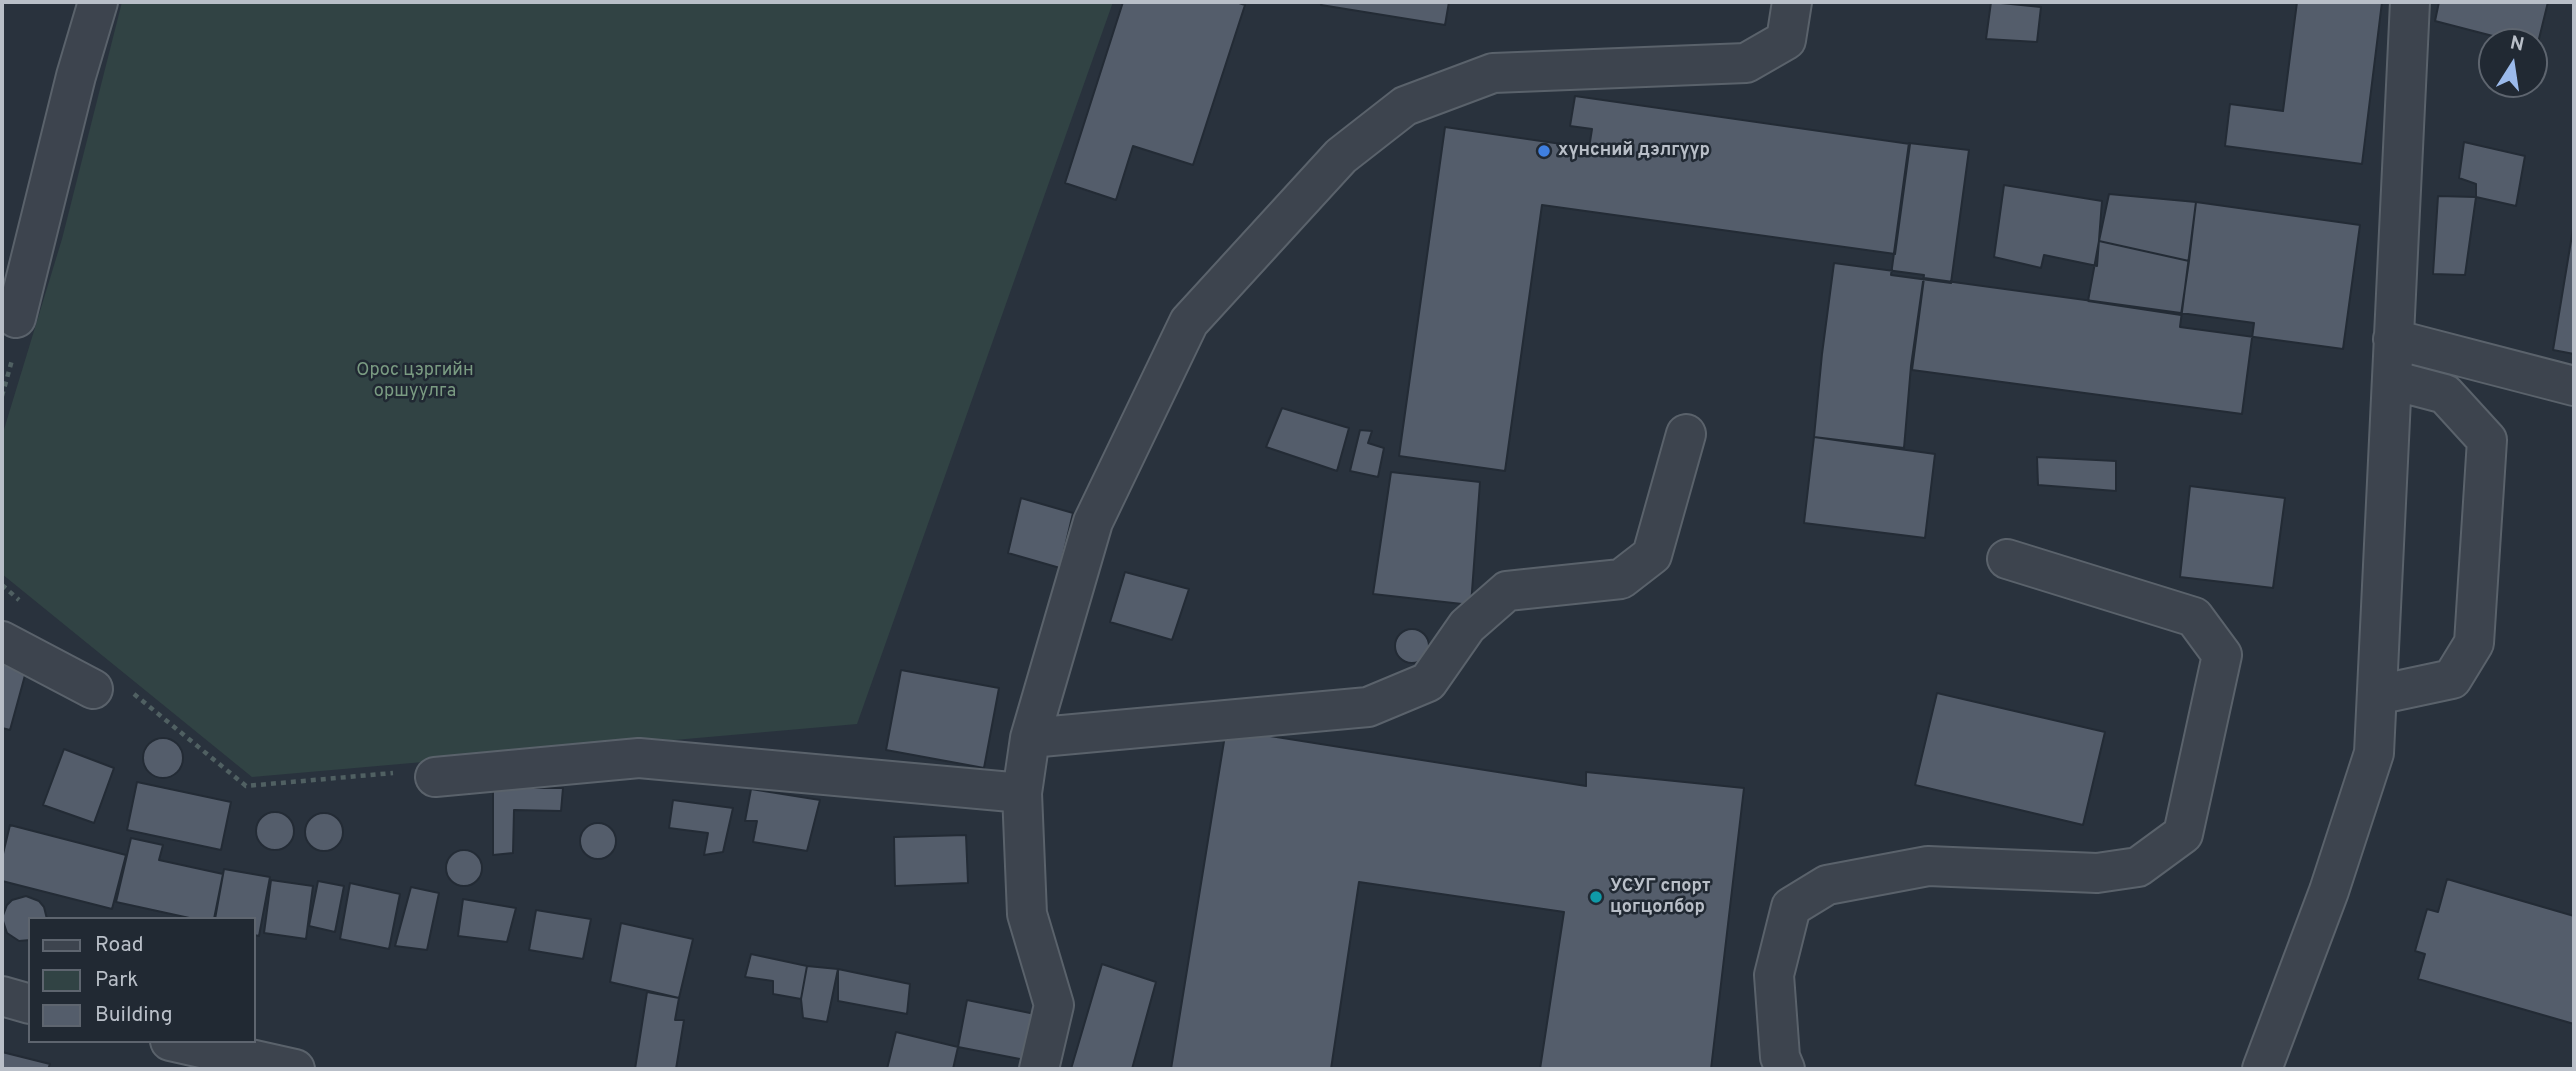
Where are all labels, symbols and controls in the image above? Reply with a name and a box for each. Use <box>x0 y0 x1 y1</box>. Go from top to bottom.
north arrow <box>2478 28 2548 98</box>
text: N <box>2508 31 2526 58</box>
place label: хүнсний дэлгүүр <box>1558 140 1710 162</box>
marker: хүнсний дэлгүүр <box>1536 143 1552 159</box>
park label: Орос цэргийн оршуулга <box>356 360 474 402</box>
place label: УСУГ спорт цогцолбор <box>1610 876 1711 918</box>
marker: УСУГ спорт цогцолбор <box>1588 889 1604 905</box>
legend <box>28 917 256 1043</box>
text: Road <box>95 932 144 959</box>
text: Park <box>95 967 138 994</box>
text: Building <box>95 1002 173 1029</box>

